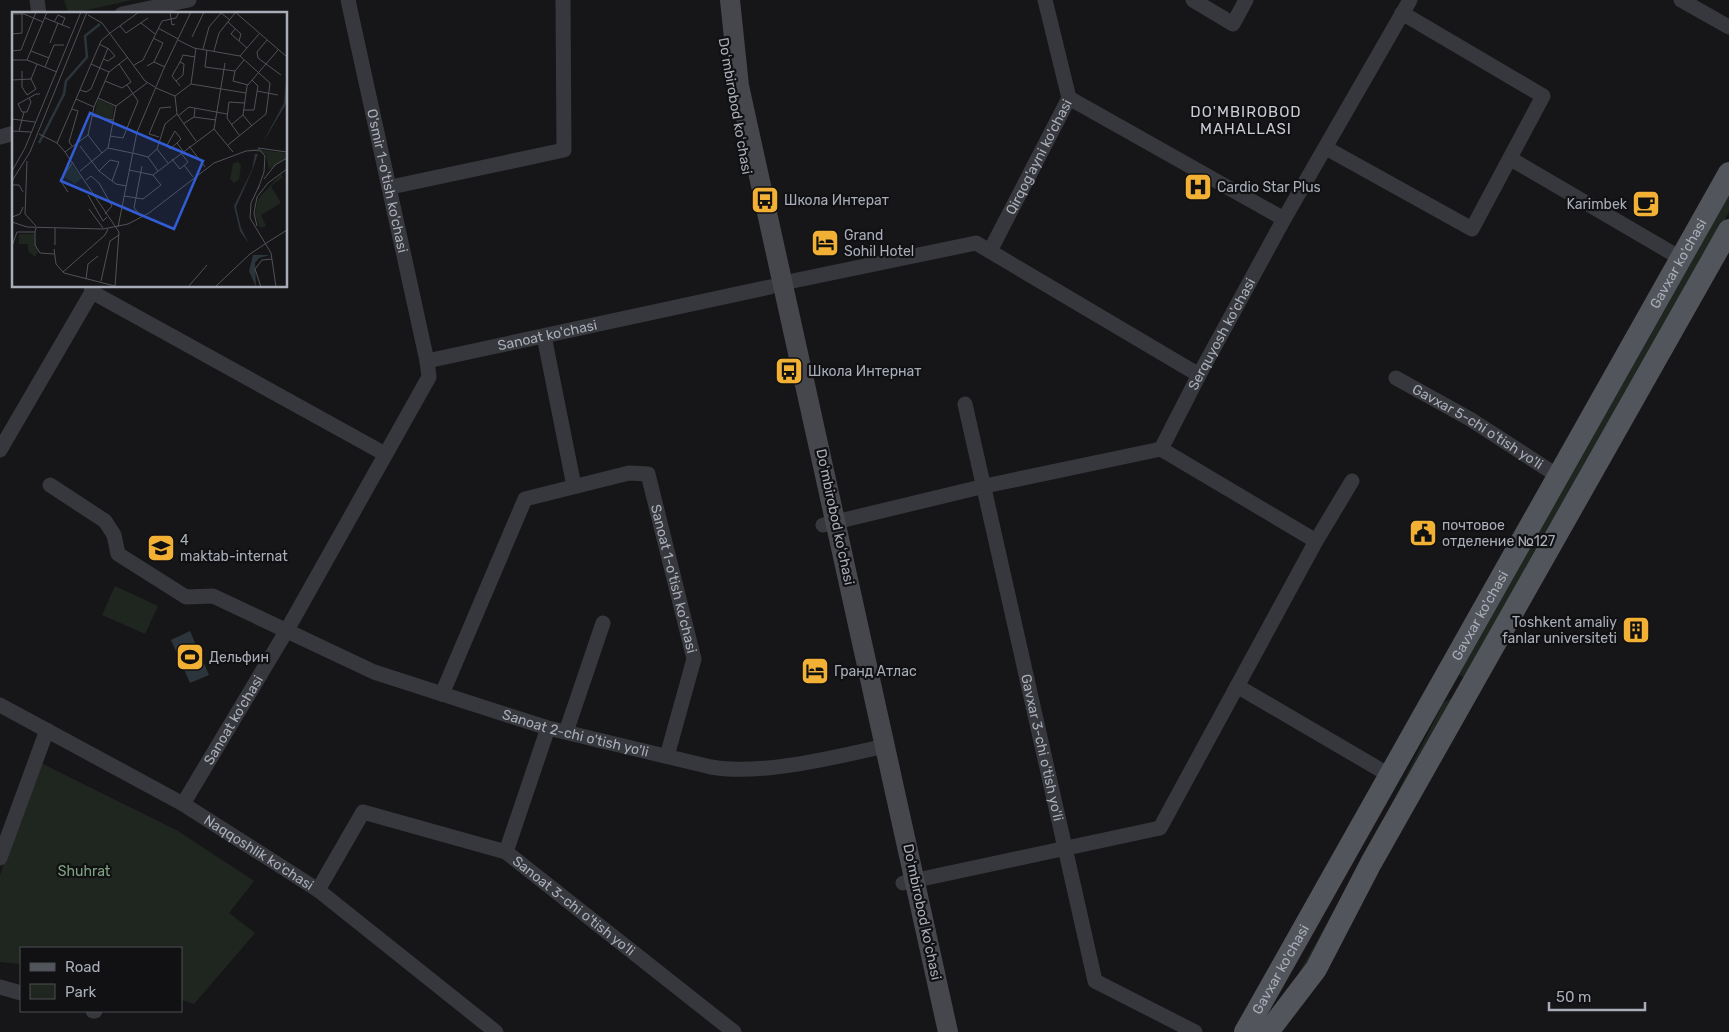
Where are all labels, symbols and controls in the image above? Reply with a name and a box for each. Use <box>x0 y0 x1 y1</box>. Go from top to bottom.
inset map <box>12 12 288 288</box>
street label: Doʻmbirobod koʻchasi <box>715 36 755 176</box>
street label: Qirqog'ayni ko'chasi <box>1002 96 1075 217</box>
district label: DO'MBIROBOD MAHALLASI <box>1190 103 1302 138</box>
street label: O'smir 1-o'tish ko'chasi <box>364 107 412 254</box>
hospital icon: Cardio Star Plus <box>1183 172 1213 202</box>
place label: Cardio Star Plus <box>1217 179 1321 196</box>
bus stop icon: Школа Интерат <box>750 185 780 215</box>
cafe icon: Karimbek <box>1631 189 1661 219</box>
place label: Школа Интерат <box>784 192 889 209</box>
place label: Karimbek <box>1566 196 1628 213</box>
street label: Gavxar ko'chasi <box>1646 216 1710 311</box>
place label: Grand Sohil Hotel <box>844 227 914 260</box>
hotel icon: Grand Sohil Hotel <box>810 228 840 258</box>
street label: Serquyosh ko'chasi <box>1184 275 1259 393</box>
street label: Sanoat ko'chasi <box>496 316 599 354</box>
bus stop icon: Школа Интернат <box>774 356 804 386</box>
place label: Школа Интернат <box>808 363 921 380</box>
street label: Gavxar 5-chi o'tish yo'li <box>1409 380 1546 473</box>
street label: Doʻmbirobod koʻchasi <box>812 447 858 587</box>
street label: Sanoat 1-o'tish ko'chasi <box>647 503 701 655</box>
place label: почтовое отделение №127 <box>1442 517 1555 550</box>
public building icon: почтовое отделение №127 <box>1408 518 1438 548</box>
place label: 4 maktab-internat <box>180 532 288 565</box>
school or university icon: 4 maktab-internat <box>146 533 176 563</box>
street label: Gavxar ko'chasi <box>1448 568 1512 663</box>
place label: Toshkent amaliy fanlar universiteti <box>1502 614 1617 647</box>
building icon: Toshkent amaliy fanlar universiteti <box>1621 615 1651 645</box>
sports icon: Дельфин <box>175 642 205 672</box>
place label: Дельфин <box>209 649 269 666</box>
hotel icon: Гранд Атлас <box>800 656 830 686</box>
place label: Гранд Атлас <box>834 663 917 680</box>
street label: Sanoat ko'chasi <box>200 672 267 768</box>
street label: Gavxar 3-chi o'tish yo'li <box>1018 672 1067 822</box>
street label: Sanoat 2-chi o'tish yo'li <box>500 705 650 760</box>
street label: Naqqoshlik ko'chasi <box>201 811 317 894</box>
street label: Doʻmbirobod koʻchasi <box>899 842 945 982</box>
street label: Sanoat 3-chi o'tish yo'li <box>509 852 638 959</box>
park label: Shuhrat <box>58 863 111 880</box>
street label: Gavxar ko'chasi <box>1248 921 1312 1017</box>
legend <box>20 947 182 1012</box>
text: Road <box>65 958 101 976</box>
scale bar <box>1549 980 1645 1012</box>
text: Park <box>65 983 96 1001</box>
text: 50 m <box>1556 988 1591 1006</box>

